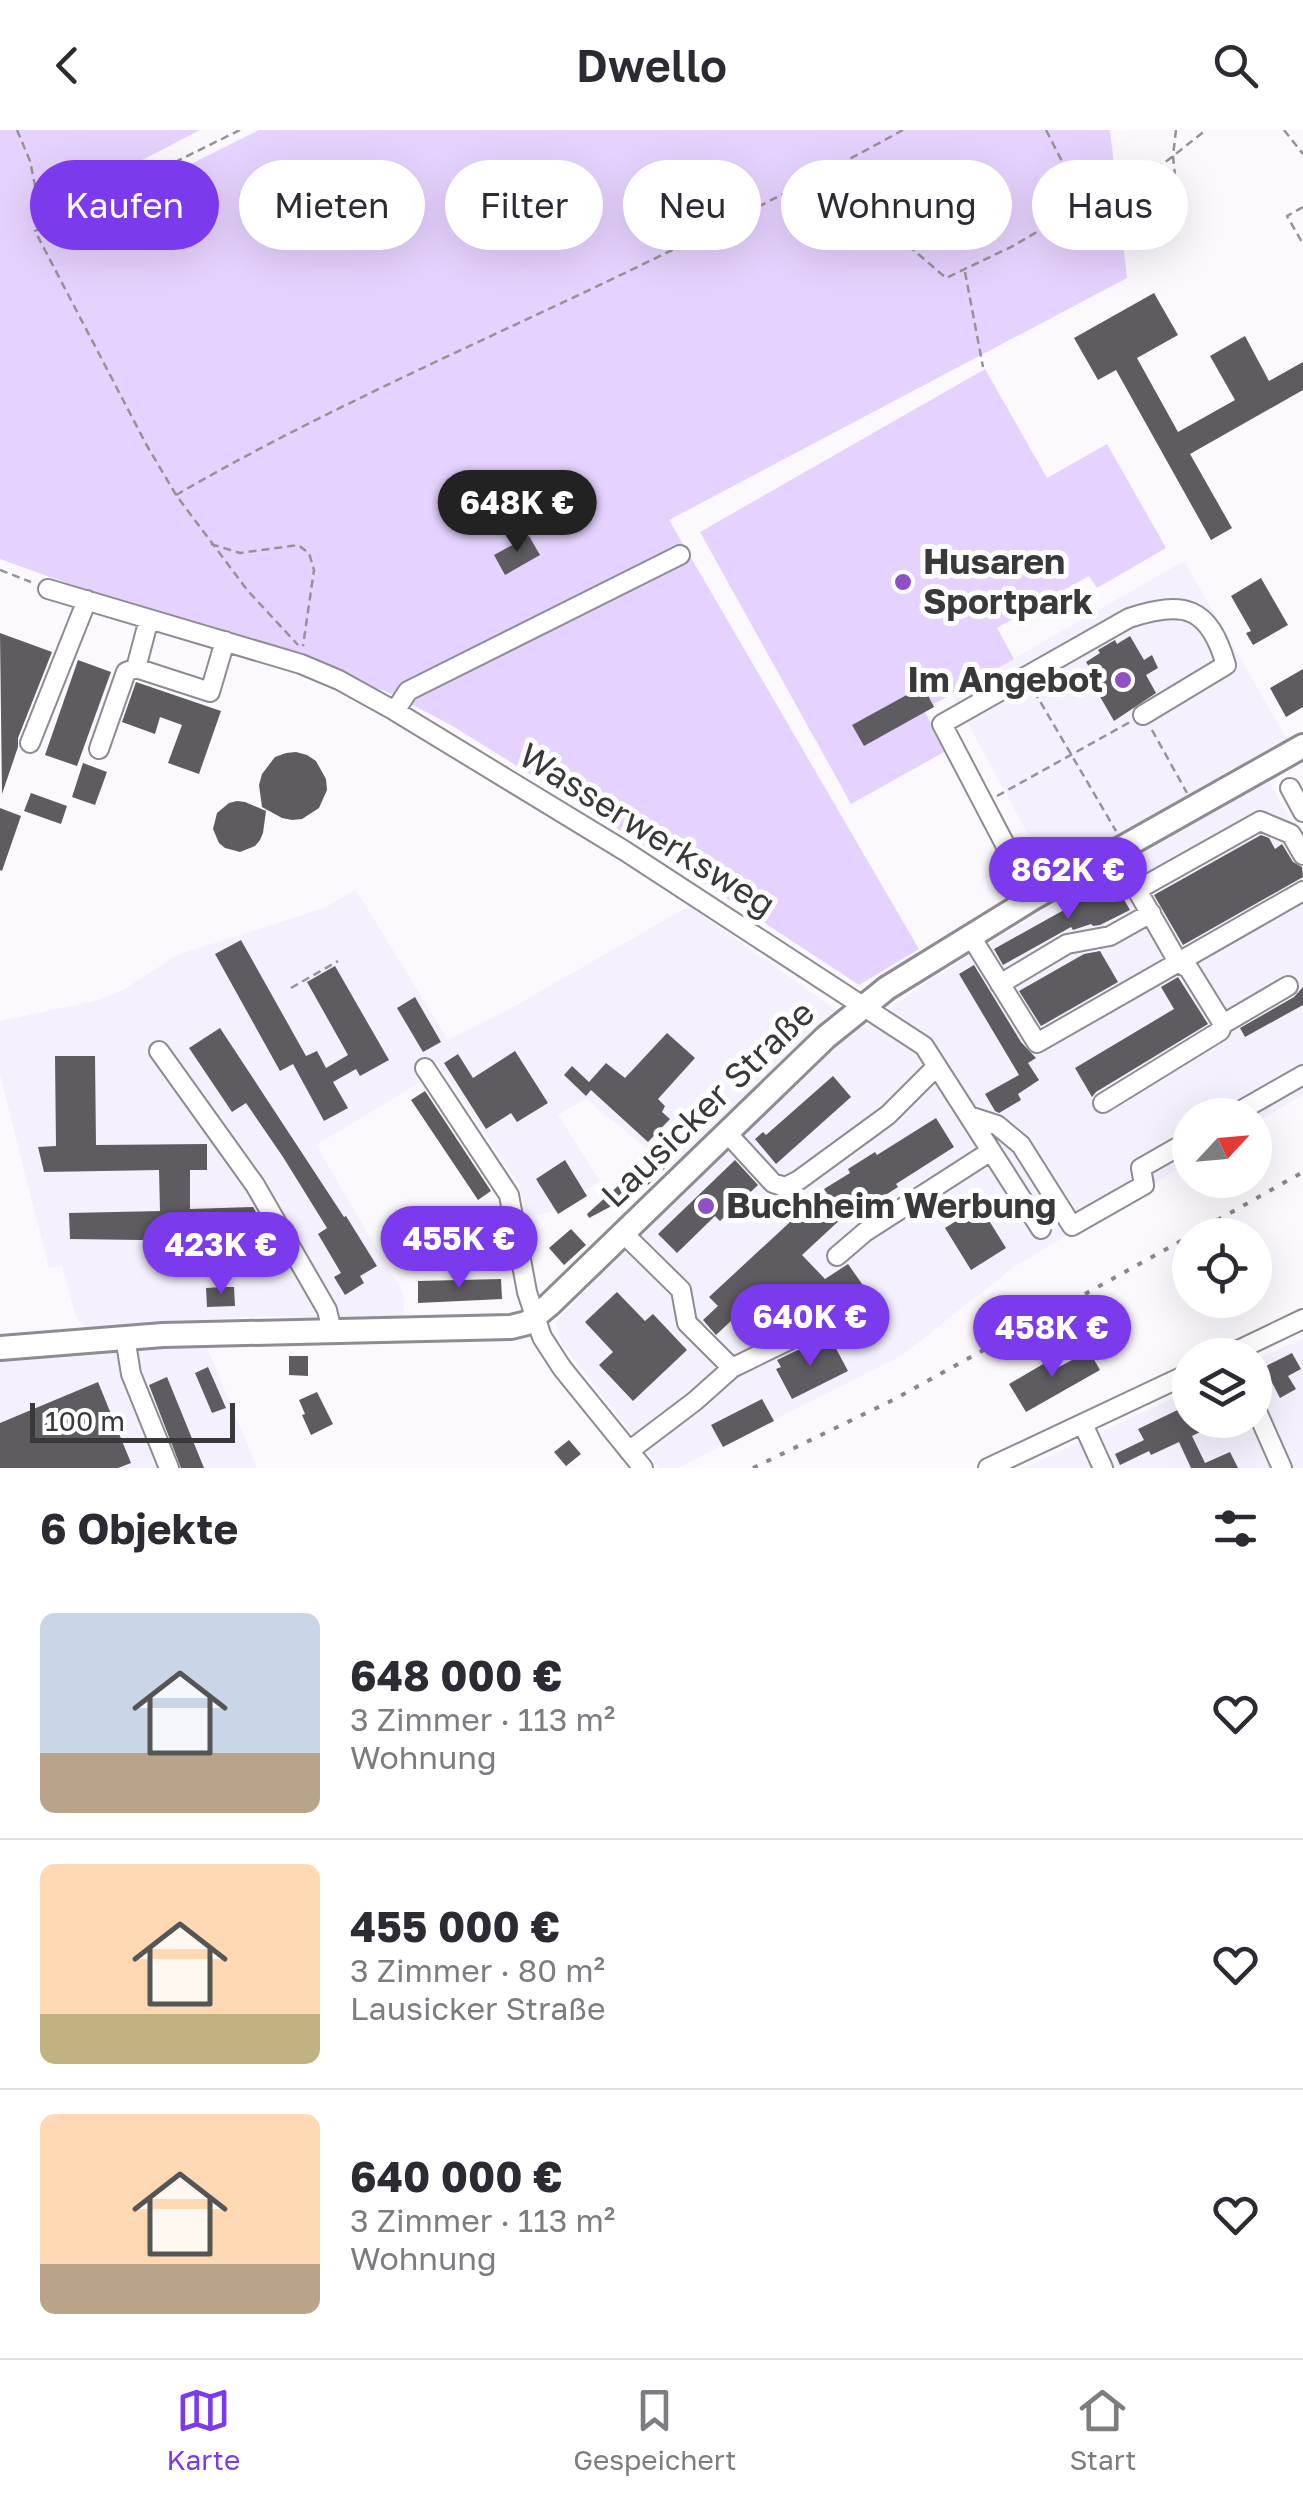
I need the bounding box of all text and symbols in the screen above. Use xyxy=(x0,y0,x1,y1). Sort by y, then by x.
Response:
icon: back xyxy=(40,38,95,93)
text: Dwello xyxy=(576,38,727,92)
icon: search xyxy=(1208,38,1263,93)
chip: Kaufen xyxy=(30,160,219,250)
chip: Mieten xyxy=(239,160,425,250)
chip: Filter xyxy=(445,160,603,250)
chip: Neu xyxy=(623,160,761,250)
chip: Wohnung xyxy=(781,160,1012,250)
chip: Haus xyxy=(1032,160,1188,250)
pin: 648K € xyxy=(436,470,598,555)
text: 648K € xyxy=(460,483,574,521)
place label: Husaren Sportpark xyxy=(923,540,1093,622)
marker: Husaren Sportpark xyxy=(892,571,914,593)
place label: Im Angebot xyxy=(907,658,1103,700)
marker: Im Angebot xyxy=(1112,669,1134,691)
street label: Wasserwerksweg xyxy=(512,733,783,925)
pin: 862K € xyxy=(987,837,1149,922)
text: 862K € xyxy=(1011,850,1125,888)
street label: Lausicker Straße xyxy=(592,991,822,1215)
north arrow xyxy=(1172,1098,1272,1198)
map controls xyxy=(1172,1098,1272,1438)
place label: Buchheim Werbung xyxy=(726,1184,1056,1226)
marker: Buchheim Werbung xyxy=(695,1195,717,1217)
pin: 455K € xyxy=(378,1206,540,1291)
pin: 423K € xyxy=(140,1212,302,1297)
button: locate xyxy=(1172,1218,1272,1318)
text: 455K € xyxy=(403,1219,515,1257)
text: 423K € xyxy=(165,1225,277,1263)
pin: 640K € xyxy=(729,1284,891,1369)
pin: 458K € xyxy=(971,1295,1133,1380)
text: 640K € xyxy=(753,1297,867,1335)
text: 458K € xyxy=(995,1308,1109,1346)
button: layers xyxy=(1172,1338,1272,1438)
scale bar xyxy=(30,1398,235,1442)
text: 100 m xyxy=(45,1404,125,1437)
icon: filters xyxy=(1208,1501,1263,1556)
text: 6 Objekte xyxy=(40,1503,238,1553)
text: 648 000 € xyxy=(350,1650,562,1700)
icon: home xyxy=(120,1653,240,1773)
icon: heart xyxy=(1208,1686,1263,1741)
text: 3 Zimmer · 113 m² xyxy=(350,1700,615,1738)
text: Wohnung xyxy=(350,1738,497,1776)
text: 455 000 € xyxy=(350,1901,560,1951)
icon: home xyxy=(120,1904,240,2024)
icon: heart xyxy=(1208,1937,1263,1992)
text: 3 Zimmer · 80 m² xyxy=(350,1951,605,1989)
text: Lausicker Straße xyxy=(350,1989,605,2027)
text: 640 000 € xyxy=(350,2151,563,2201)
icon: home xyxy=(120,2154,240,2274)
icon: heart xyxy=(1208,2187,1263,2242)
text: 3 Zimmer · 113 m² xyxy=(350,2201,615,2239)
text: Wohnung xyxy=(350,2239,497,2277)
tab: Karte xyxy=(166,2383,240,2476)
tab: Gespeichert xyxy=(573,2383,736,2476)
tab: Start xyxy=(1069,2383,1136,2476)

